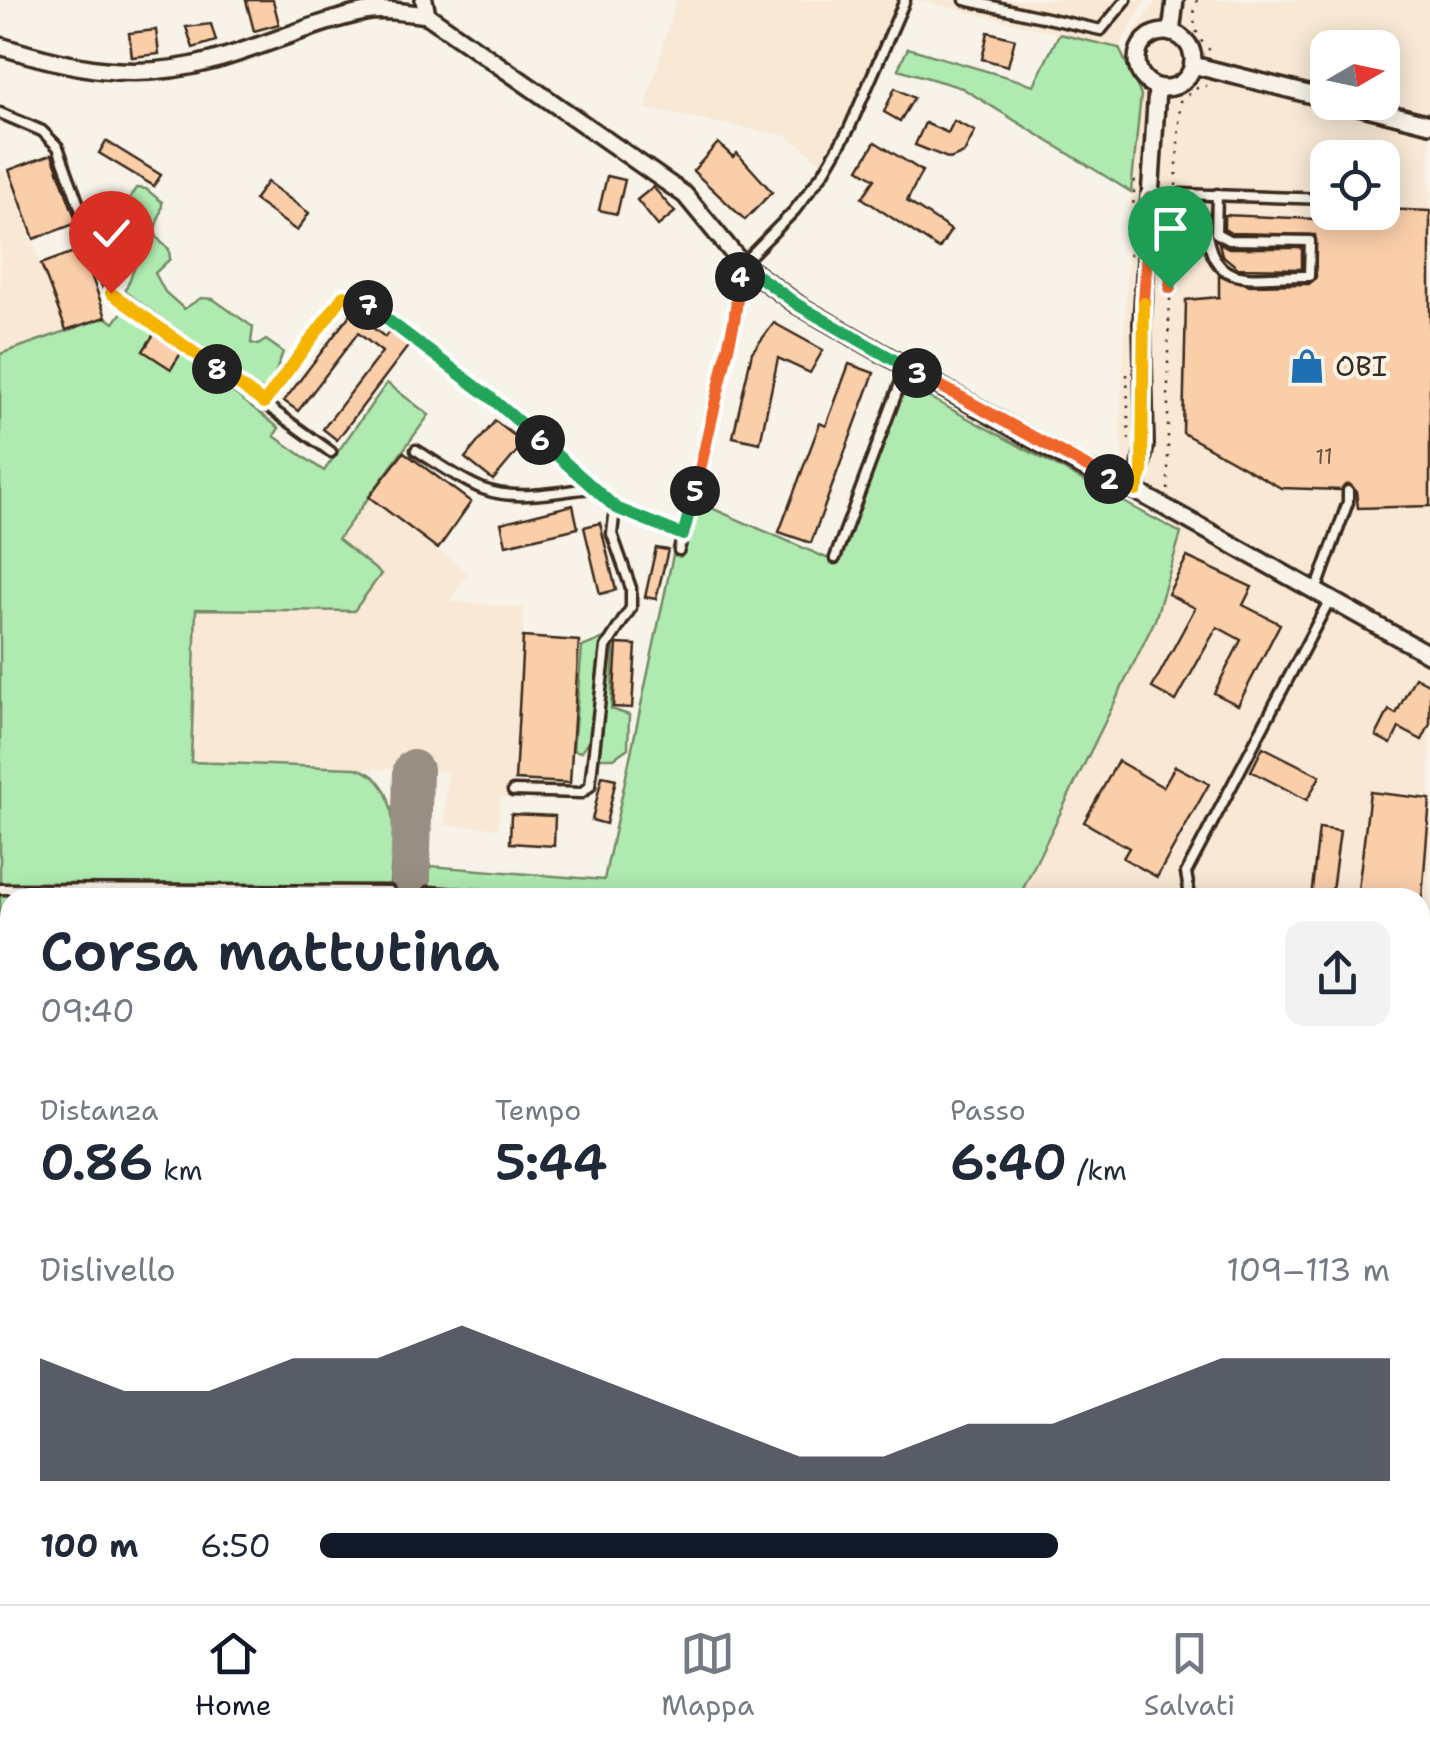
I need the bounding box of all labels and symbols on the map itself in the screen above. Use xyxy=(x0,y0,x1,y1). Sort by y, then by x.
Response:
north arrow xyxy=(1310,30,1400,120)
pin xyxy=(1128,186,1213,289)
pin xyxy=(69,191,154,294)
pin: 4 xyxy=(715,252,765,302)
pin: 7 xyxy=(343,280,393,330)
pin: 8 xyxy=(192,344,242,394)
shop icon: OBI xyxy=(1288,347,1326,385)
place label: OBI xyxy=(1335,347,1387,385)
pin: 3 xyxy=(892,348,942,398)
pin: 6 xyxy=(515,415,565,465)
house number: 11 xyxy=(1315,442,1333,471)
pin: 2 xyxy=(1084,454,1134,504)
pin: 5 xyxy=(670,466,720,516)

